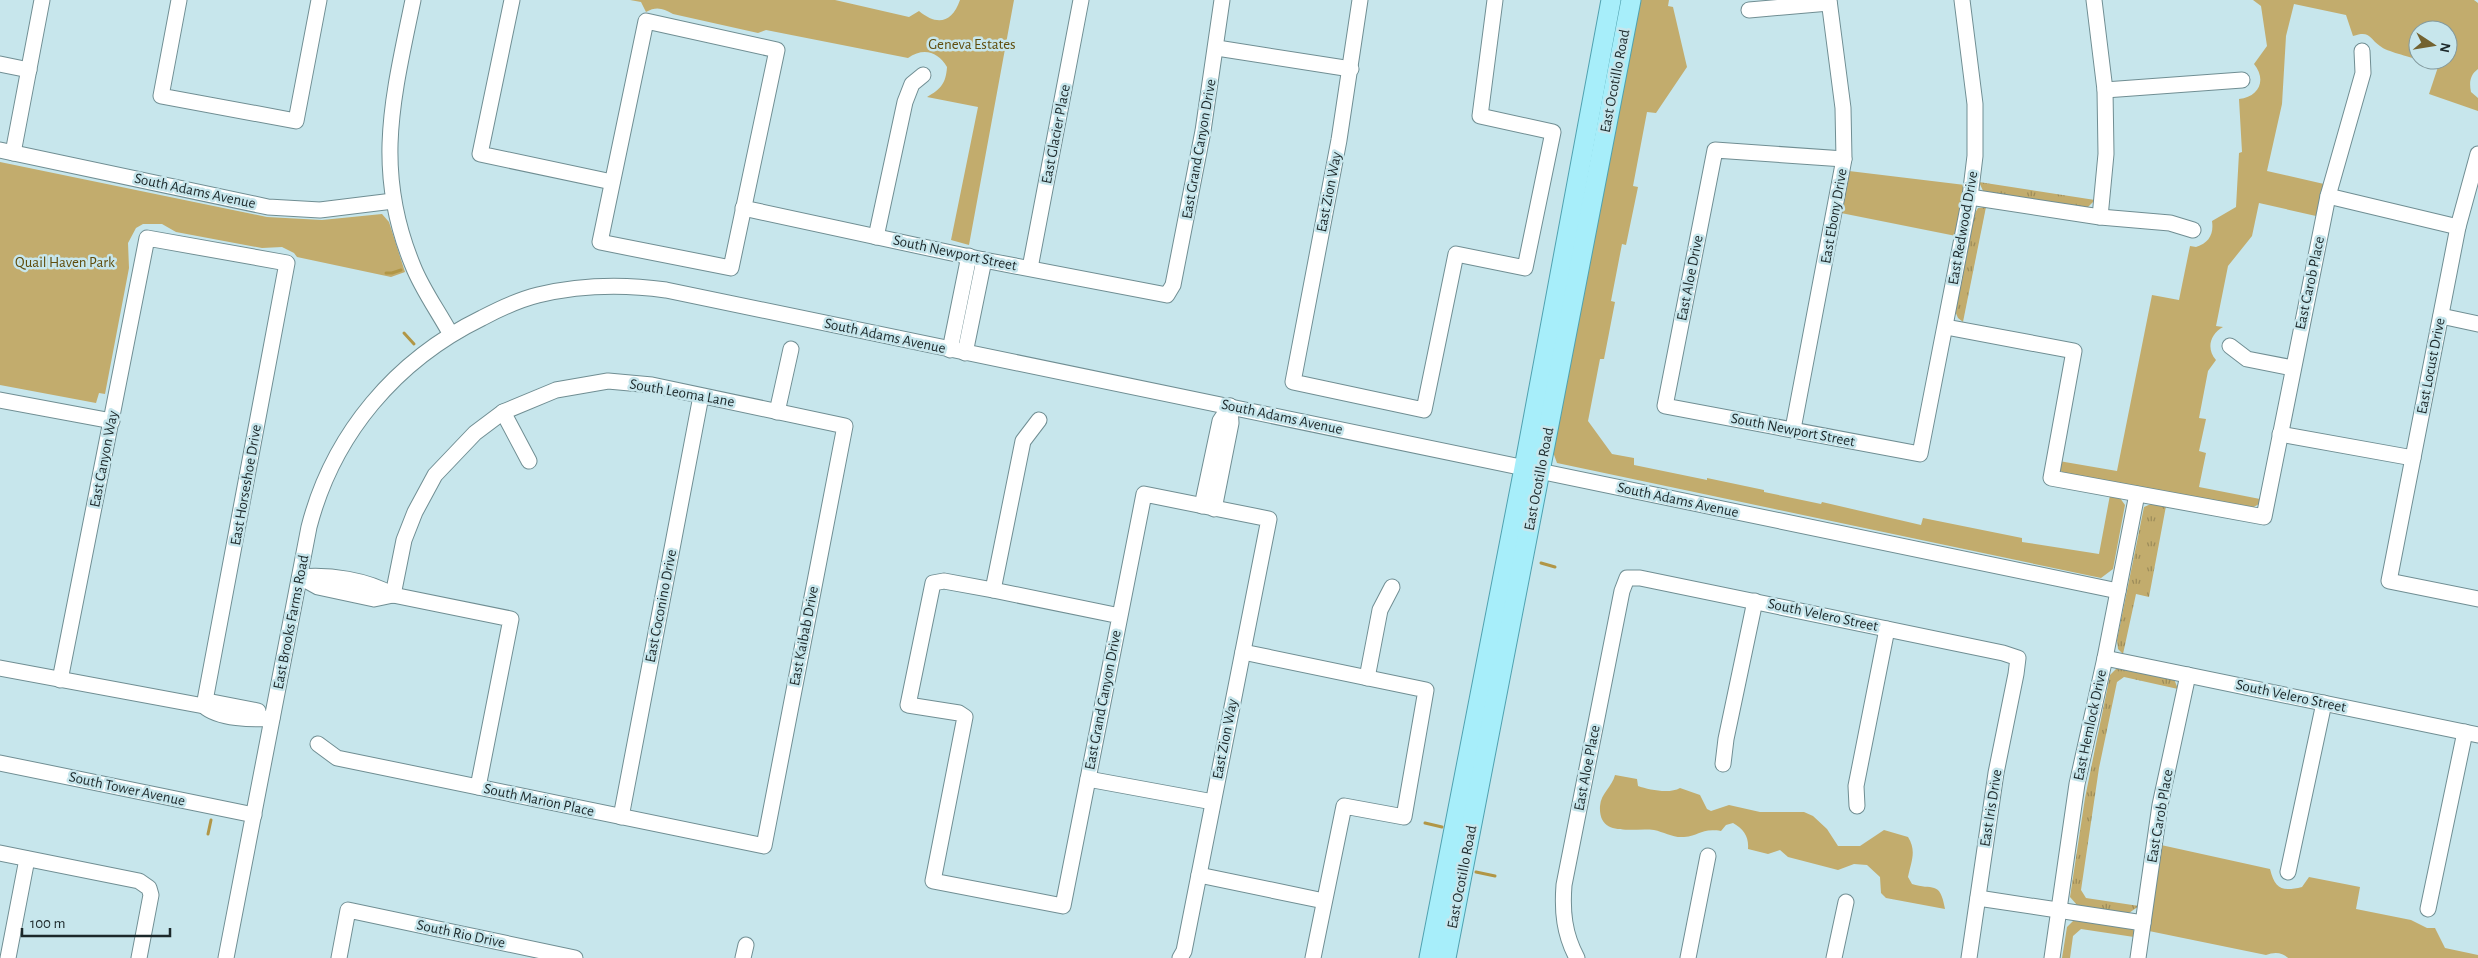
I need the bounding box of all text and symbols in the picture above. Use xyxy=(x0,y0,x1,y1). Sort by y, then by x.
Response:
north arrow xyxy=(2408,20,2458,70)
street label: East Ocotillo Road xyxy=(1598,28,1632,134)
park label: Geneva Estates xyxy=(928,37,1016,52)
text: N xyxy=(2437,41,2453,54)
street label: East Grand Canyon Drive xyxy=(1179,78,1219,220)
street label: East Glacier Place xyxy=(1039,83,1073,185)
street label: East Zion Way xyxy=(1314,150,1344,233)
street label: East Ebony Drive xyxy=(1818,167,1850,265)
street label: East Redwood Drive xyxy=(1946,170,1980,286)
street label: South Adams Avenue xyxy=(133,171,257,211)
street label: South Newport Street xyxy=(892,233,1018,273)
street label: East Aloe Drive xyxy=(1674,234,1706,322)
street label: East Carob Place xyxy=(2293,235,2327,331)
park label: Quail Haven Park xyxy=(15,255,115,270)
street label: South Adams Avenue xyxy=(823,316,947,356)
street label: East Locust Drive xyxy=(2414,317,2448,415)
street label: South Leoma Lane xyxy=(628,376,736,410)
street label: South Adams Avenue xyxy=(1220,397,1344,437)
street label: East Canyon Way xyxy=(87,409,121,509)
street label: South Newport Street xyxy=(1730,411,1857,449)
street label: East Horseshoe Drive xyxy=(228,423,264,547)
street label: East Ocotillo Road xyxy=(1522,426,1556,532)
street label: South Adams Avenue xyxy=(1616,480,1740,520)
street label: East Coconino Drive xyxy=(643,548,679,664)
street label: East Brooks Farms Road xyxy=(271,553,311,690)
street label: East Kaibab Drive xyxy=(787,585,821,687)
street label: South Velero Street xyxy=(1767,596,1880,634)
street label: East Grand Canyon Drive xyxy=(1082,629,1124,771)
street label: East Hemlock Drive xyxy=(2071,668,2109,782)
street label: South Velero Street xyxy=(2235,677,2348,715)
street label: East Zion Way xyxy=(1210,697,1240,780)
street label: East Aloe Place xyxy=(1571,724,1603,812)
street label: East Iris Drive xyxy=(1977,768,2005,848)
street label: East Carob Place xyxy=(2144,768,2176,864)
street label: South Tower Avenue xyxy=(68,769,186,809)
street label: South Marion Place xyxy=(482,781,596,819)
street label: East Ocotillo Road xyxy=(1445,824,1479,930)
scale bar xyxy=(22,906,170,938)
text: 100 m xyxy=(30,916,65,931)
street label: South Rio Drive xyxy=(415,917,507,951)

